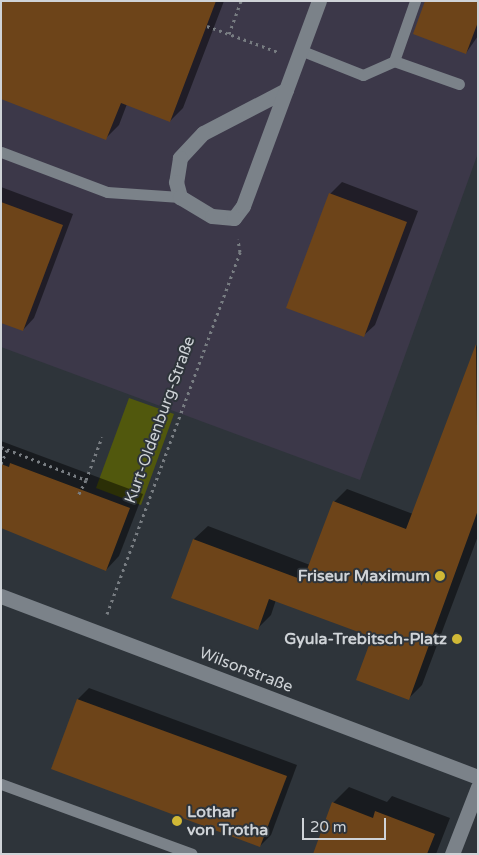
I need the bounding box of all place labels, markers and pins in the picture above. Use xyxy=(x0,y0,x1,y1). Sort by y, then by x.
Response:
place label: Friseur Maximum xyxy=(298,566,430,586)
marker: Friseur Maximum xyxy=(434,570,446,582)
place label: Gyula-Trebitsch-Platz xyxy=(284,629,447,649)
marker: Gyula-Trebitsch-Platz xyxy=(451,633,463,645)
place label: Lothar von Trotha xyxy=(187,802,268,840)
marker: Lothar von Trotha xyxy=(171,815,183,827)

